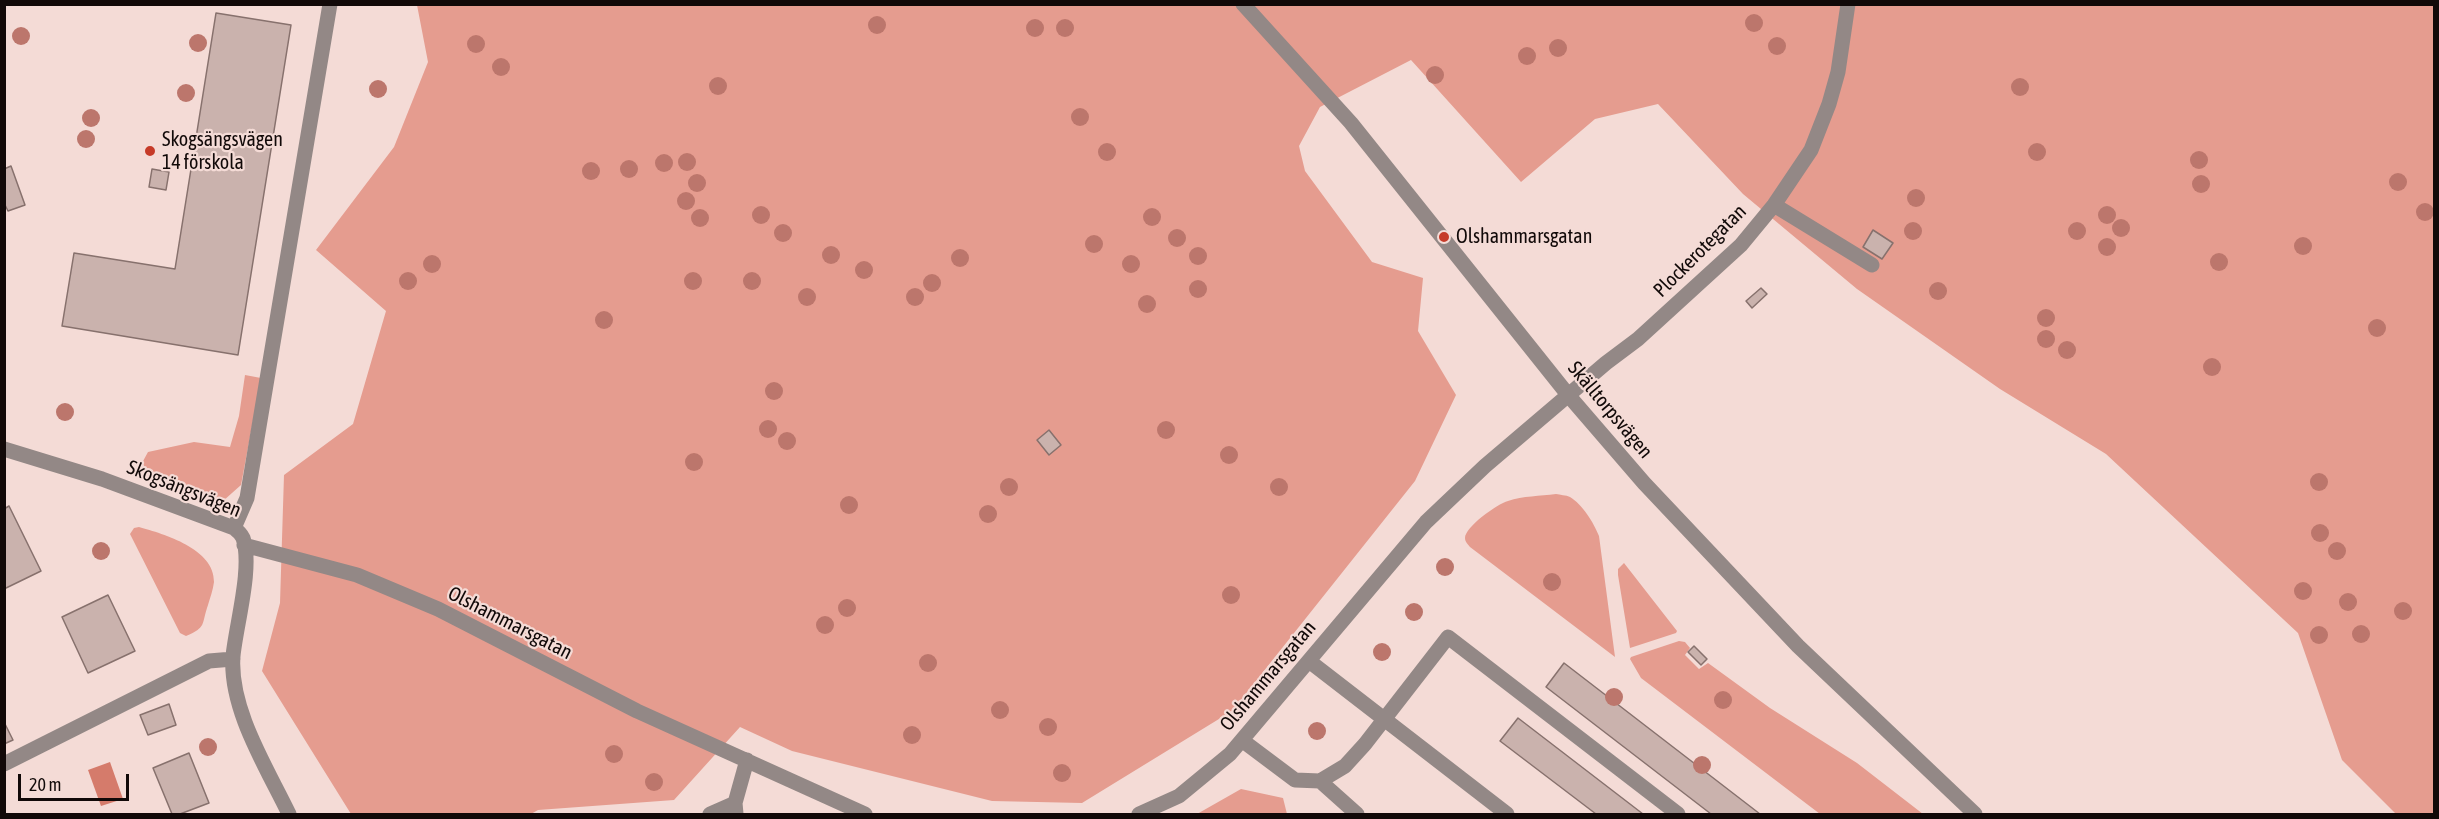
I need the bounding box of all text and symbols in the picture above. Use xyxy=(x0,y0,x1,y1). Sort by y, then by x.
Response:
place label: Skogsängsvägen 14 förskola xyxy=(162,128,283,175)
marker: Skogsängsvägen 14 förskola xyxy=(143,144,157,158)
street label: Plockerotegatan xyxy=(1649,200,1751,302)
place label: Olshammarsgatan xyxy=(1456,225,1592,249)
marker: Olshammarsgatan xyxy=(1437,230,1451,244)
street label: Skälltorpsvägen xyxy=(1563,357,1657,463)
street label: Skogsängsvägen xyxy=(123,455,245,523)
street label: Olshammarsgatan xyxy=(444,581,576,665)
street label: Olshammarsgatan xyxy=(1215,616,1321,736)
scale bar xyxy=(21,762,132,800)
text: 20 m xyxy=(29,774,61,795)

